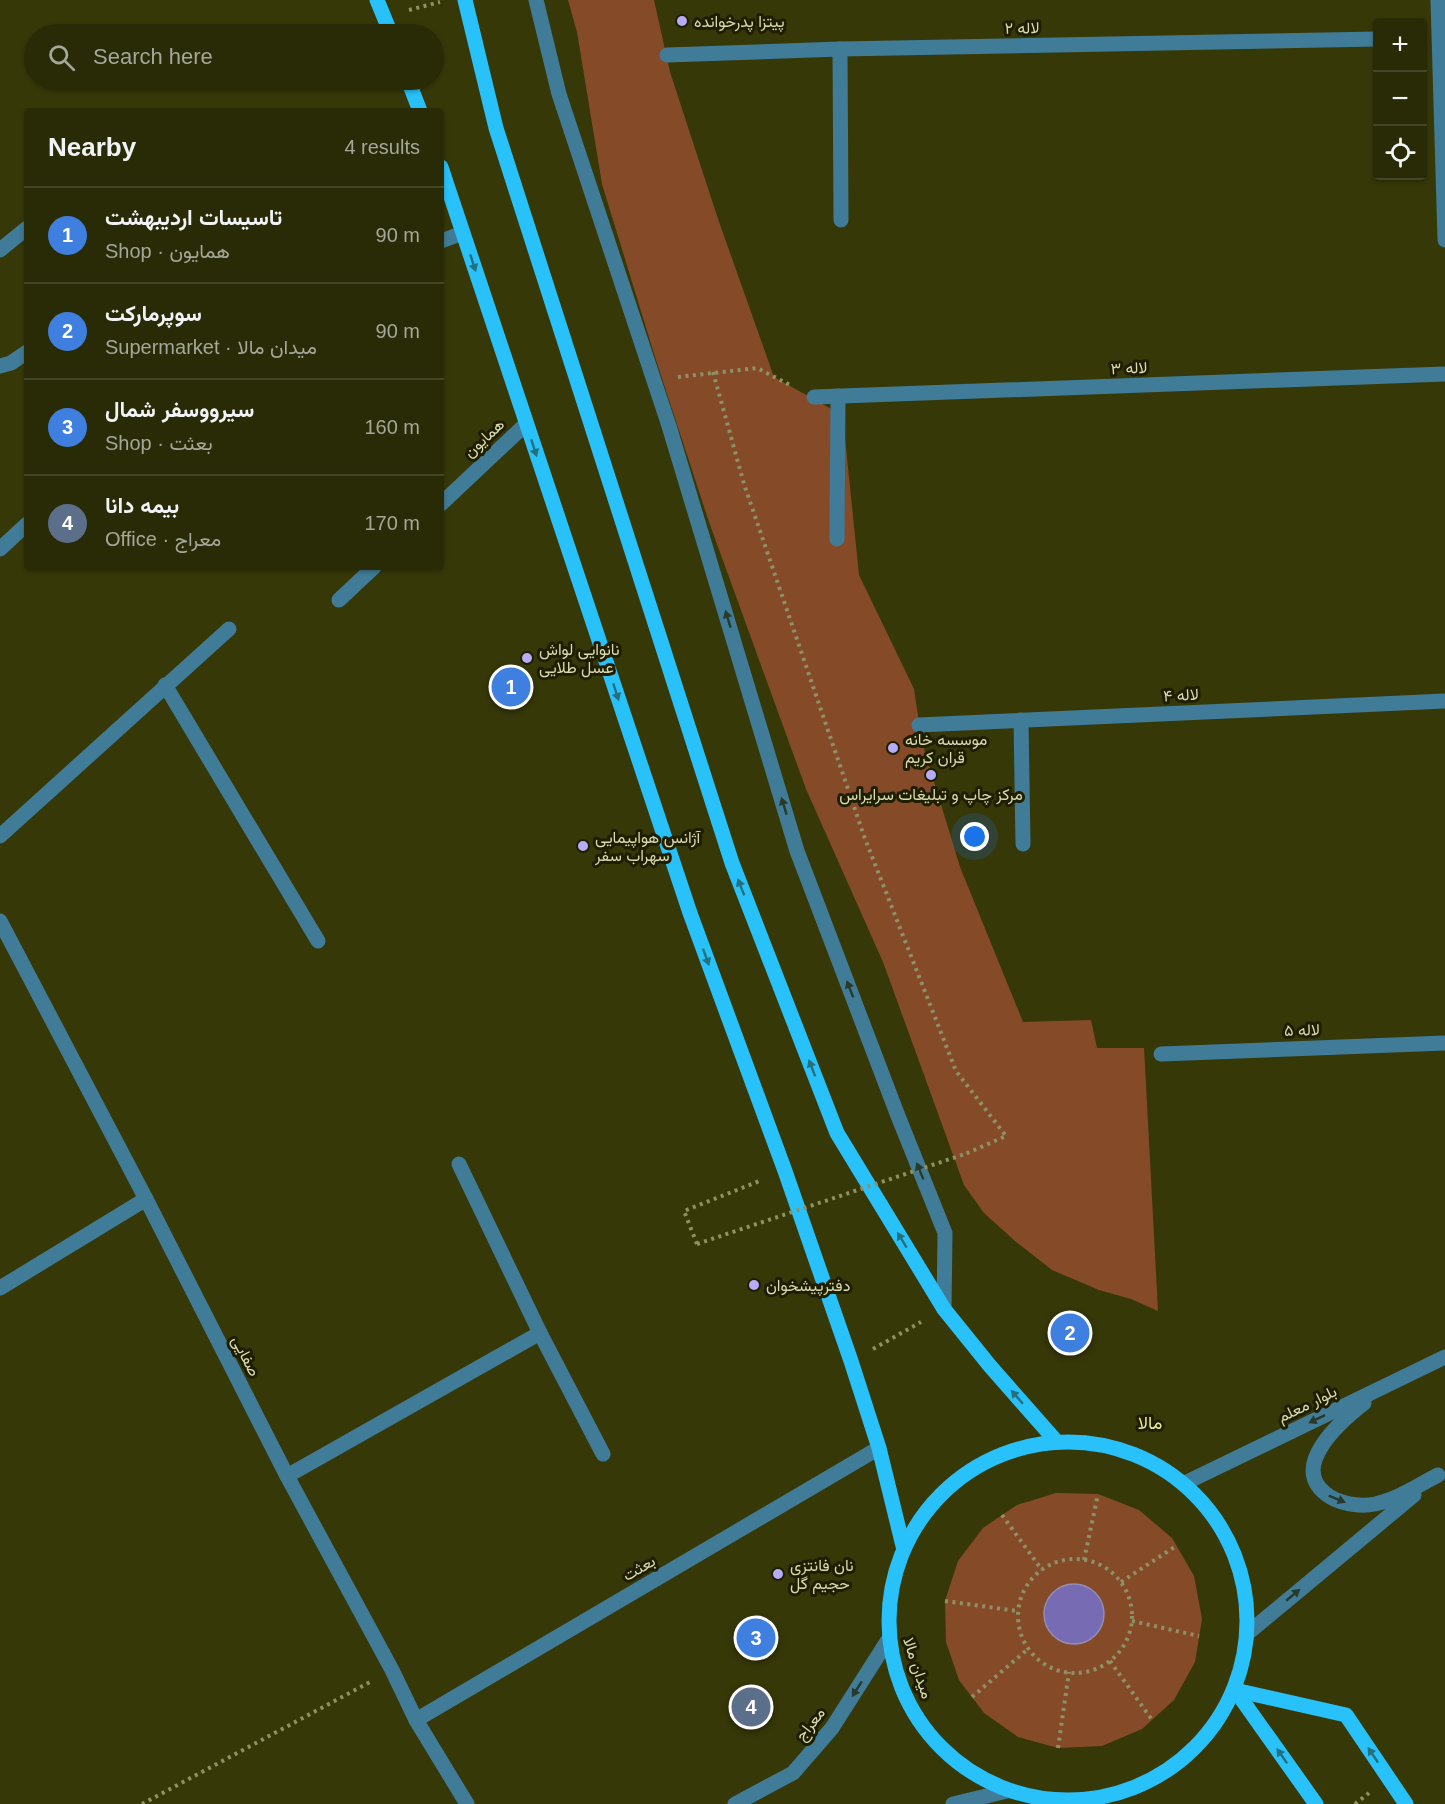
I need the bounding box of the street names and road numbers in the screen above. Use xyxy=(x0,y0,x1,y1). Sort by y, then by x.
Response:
street label: لاله ۲ xyxy=(1004,19,1040,37)
street label: لاله ۳ xyxy=(1110,359,1148,377)
street label: همایون xyxy=(461,415,509,462)
street label: لاله ۴ xyxy=(1163,686,1199,704)
street label: لاله ۵ xyxy=(1284,1021,1320,1039)
street label: صفایی xyxy=(227,1333,263,1380)
street label: بلوار معلم xyxy=(1275,1382,1340,1427)
street label: بعثت xyxy=(620,1552,659,1585)
street label: میدان مالا xyxy=(899,1635,936,1701)
street label: معراج xyxy=(792,1704,831,1746)

